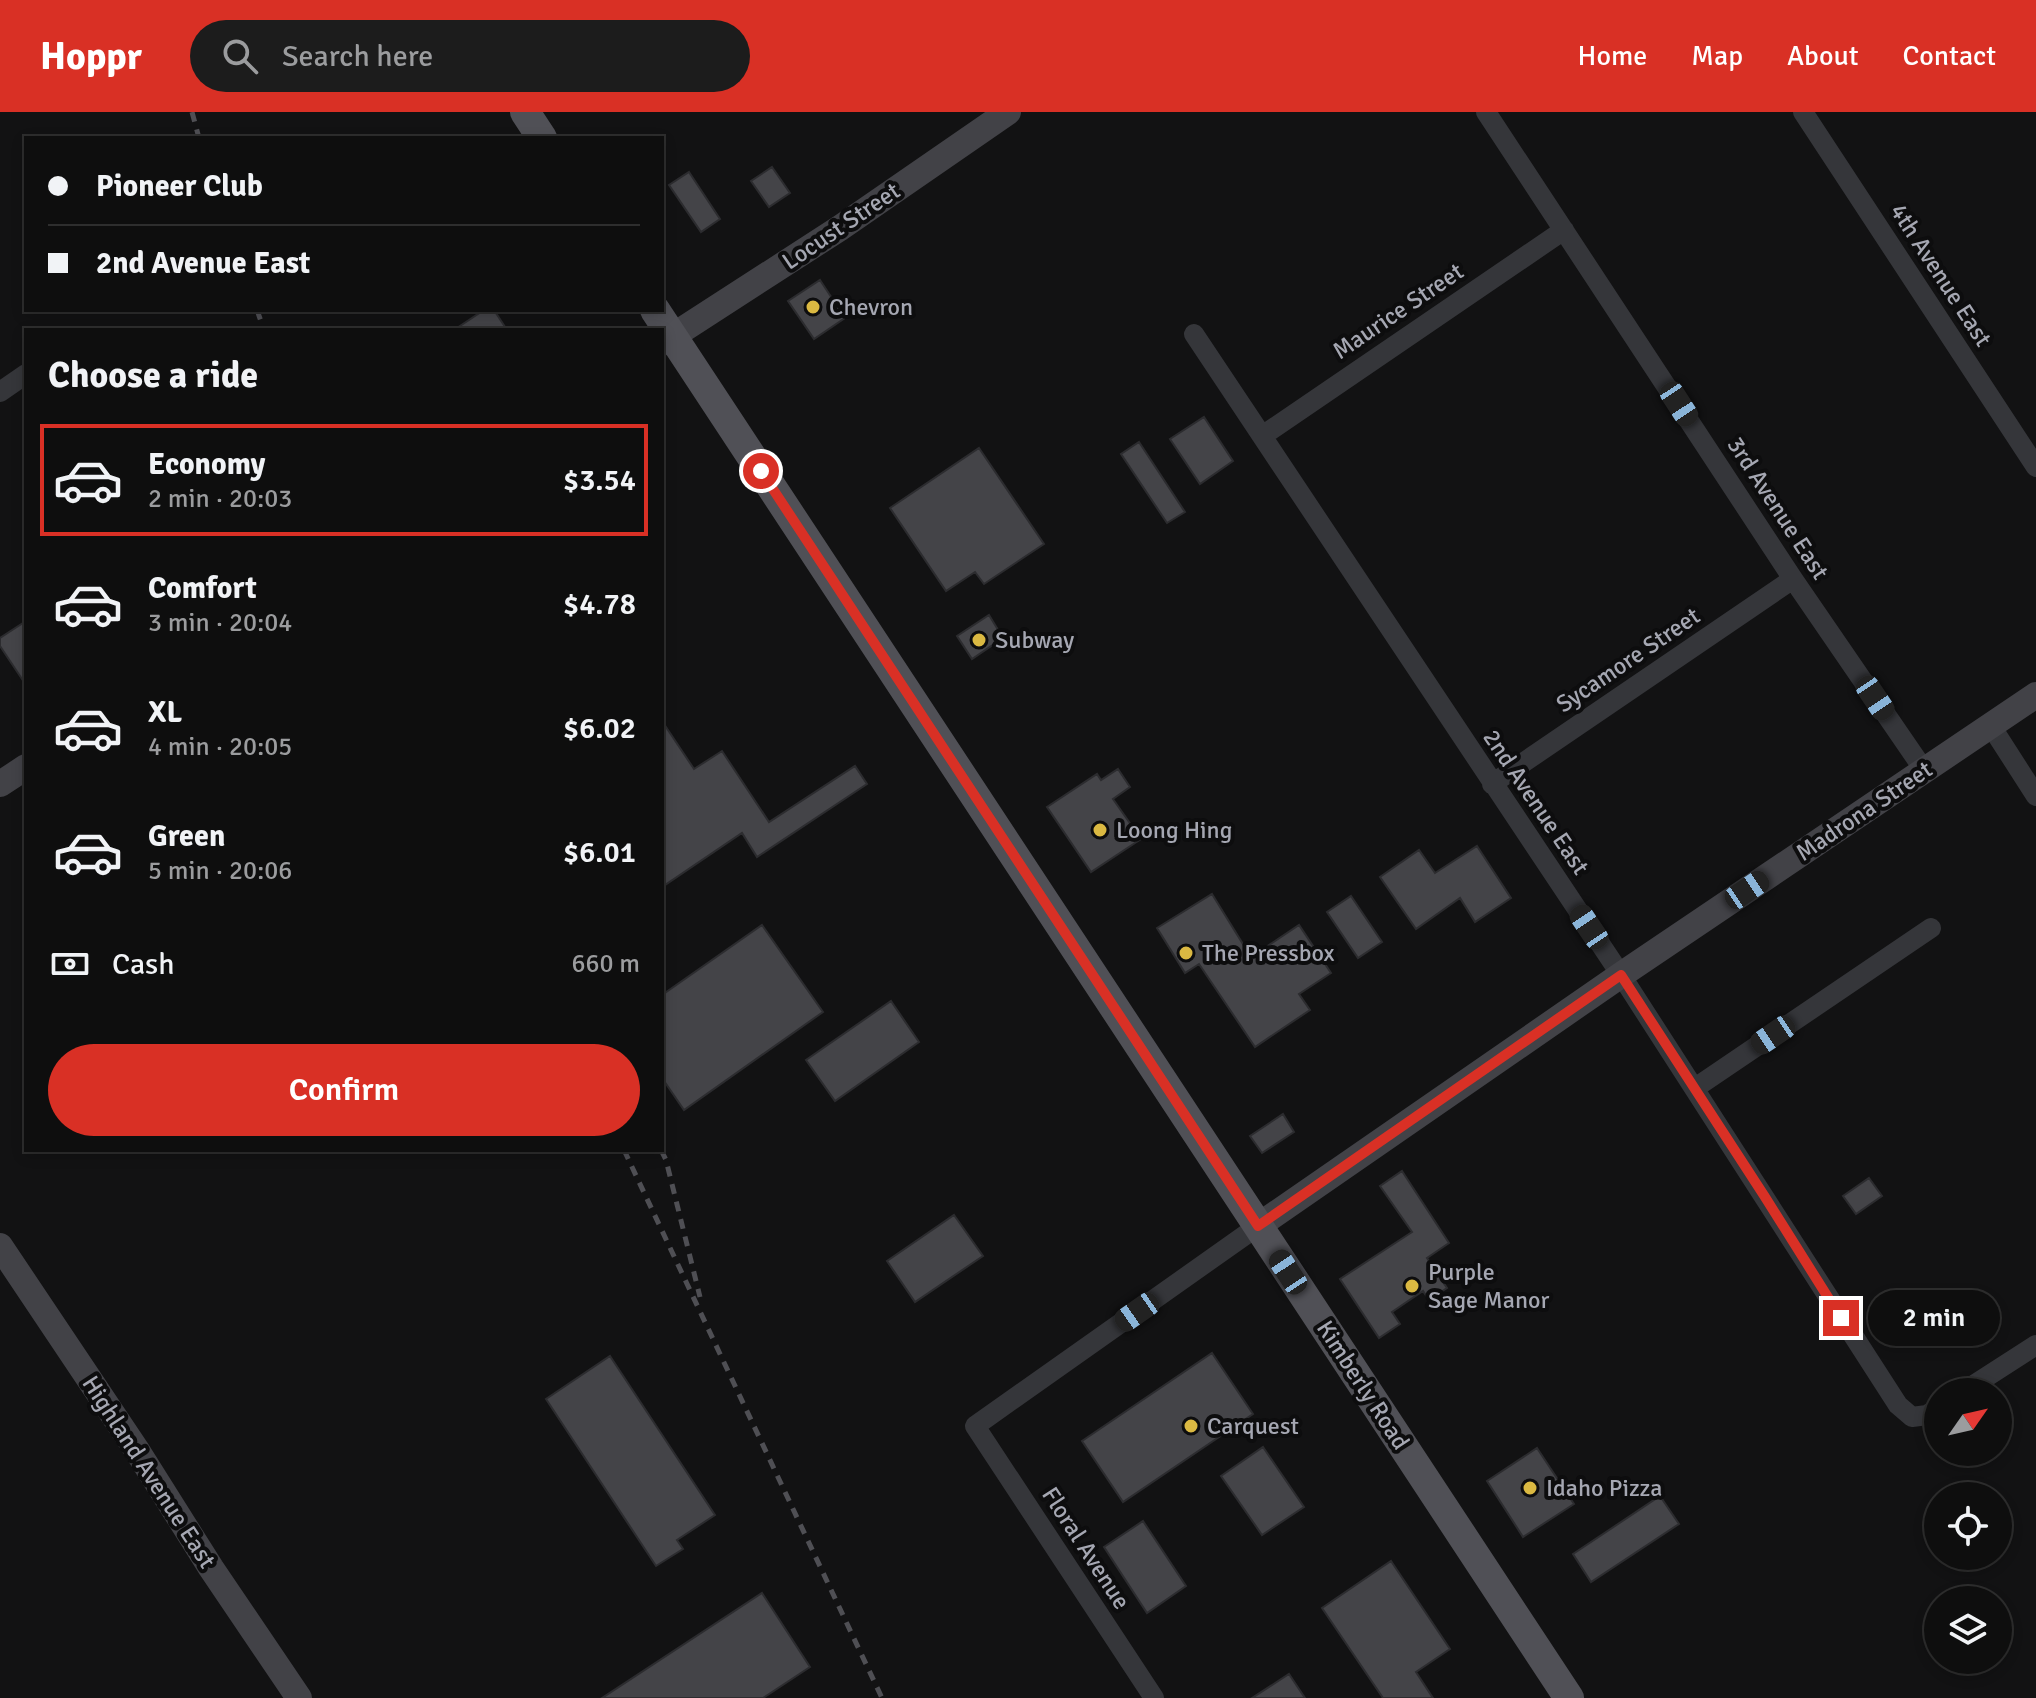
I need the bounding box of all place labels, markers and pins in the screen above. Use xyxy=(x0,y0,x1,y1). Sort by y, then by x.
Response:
place label: Chevron xyxy=(829,292,913,322)
marker: Chevron xyxy=(804,298,822,316)
place label: Subway xyxy=(995,625,1074,655)
marker: Subway xyxy=(970,631,988,649)
place label: Loong Hing xyxy=(1116,815,1232,845)
marker: Loong Hing xyxy=(1091,821,1109,839)
place label: The Pressbox xyxy=(1202,938,1335,968)
marker: The Pressbox xyxy=(1177,944,1195,962)
place label: Purple Sage Manor xyxy=(1428,1257,1549,1315)
marker: Purple Sage Manor xyxy=(1403,1277,1421,1295)
place label: Carquest xyxy=(1207,1411,1299,1441)
marker: Carquest xyxy=(1182,1417,1200,1435)
place label: Idaho Pizza xyxy=(1546,1473,1663,1503)
marker: Idaho Pizza xyxy=(1521,1479,1539,1497)

